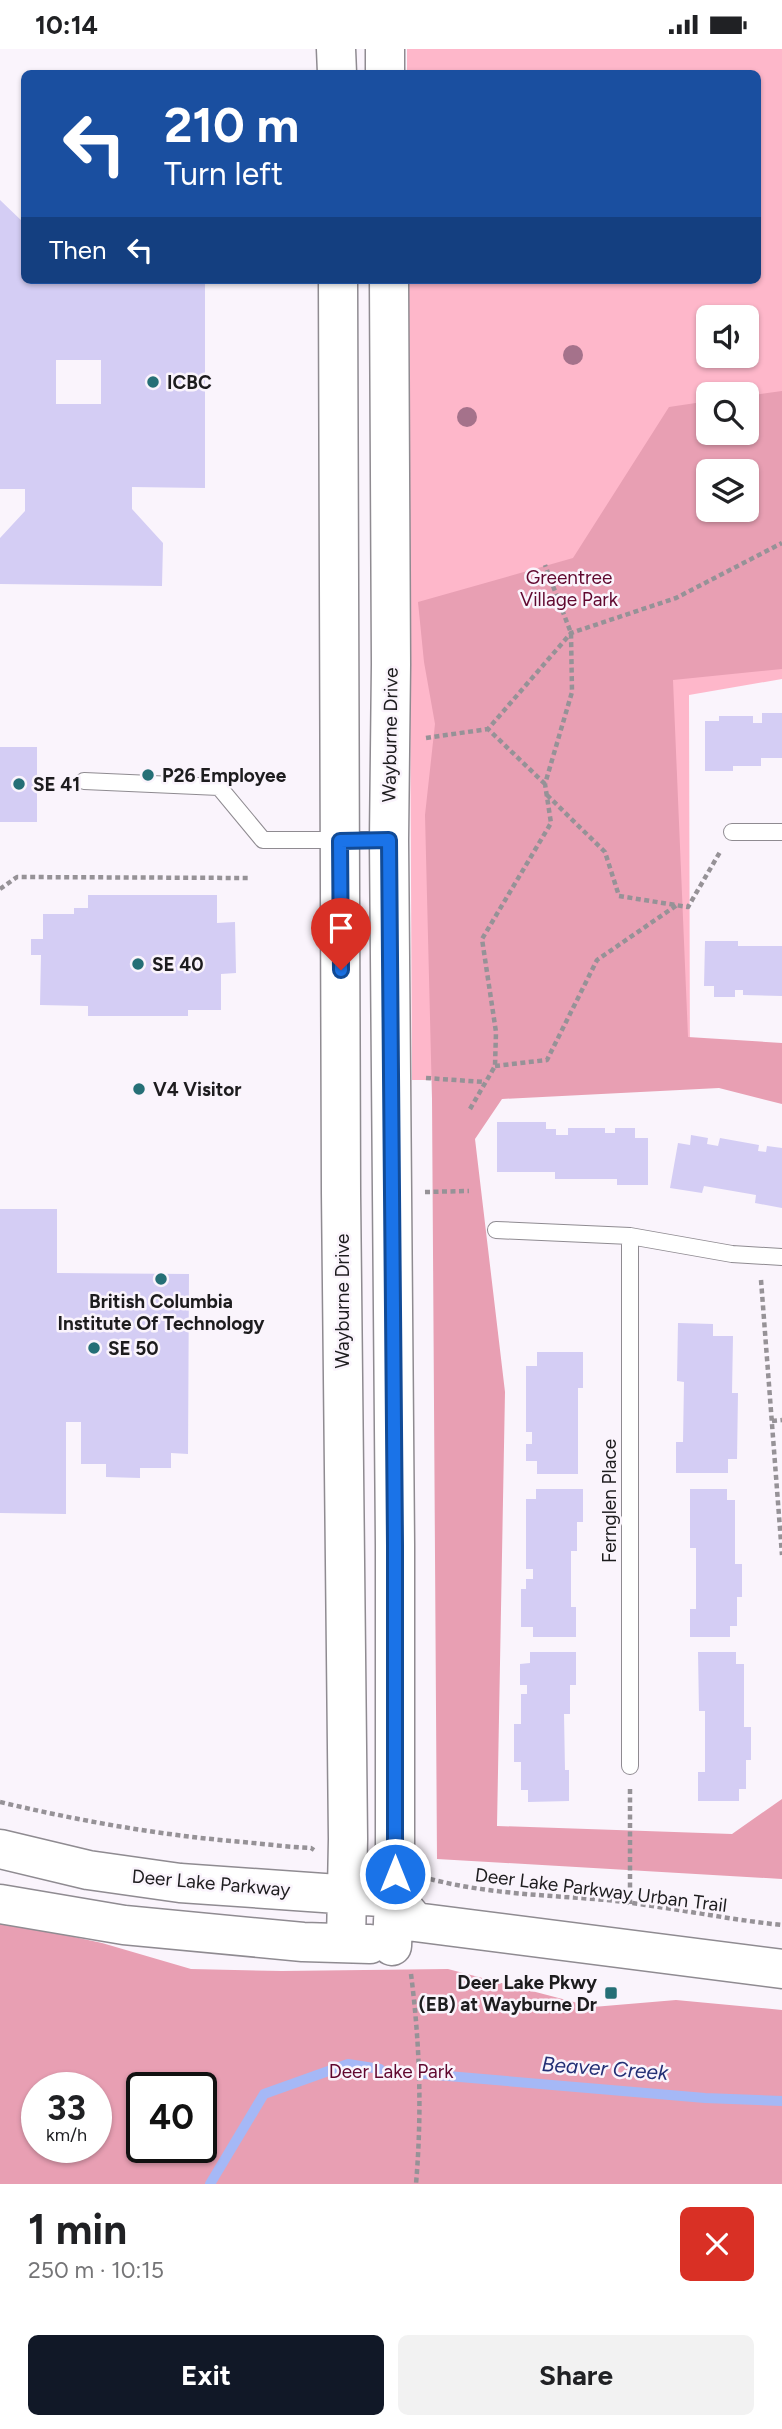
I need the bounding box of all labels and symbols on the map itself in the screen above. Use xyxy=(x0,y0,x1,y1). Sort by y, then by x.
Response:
place label: ICBC xyxy=(167,371,212,394)
marker: ICBC xyxy=(145,374,161,390)
park label: Greentree Village Park xyxy=(520,566,619,611)
street label: Wayburne Drive xyxy=(377,667,403,803)
place label: P26 Employee xyxy=(162,764,287,787)
marker: P26 Employee xyxy=(140,767,156,783)
place label: SE 41 xyxy=(33,773,80,796)
marker: SE 41 xyxy=(11,776,27,792)
pin xyxy=(311,898,371,970)
place label: SE 40 xyxy=(152,953,204,976)
marker: SE 40 xyxy=(130,956,146,972)
place label: V4 Visitor xyxy=(153,1078,242,1101)
marker: V4 Visitor xyxy=(131,1081,147,1097)
street label: Wayburne Drive xyxy=(331,1234,354,1368)
marker: British Columbia Institute Of Technology xyxy=(153,1271,169,1287)
place label: British Columbia Institute Of Technology xyxy=(57,1290,265,1335)
place label: SE 50 xyxy=(108,1337,159,1360)
marker: SE 50 xyxy=(86,1340,102,1356)
street label: Fernglen Place xyxy=(598,1439,621,1563)
position arrow xyxy=(358,1837,432,1911)
street label: Deer Lake Parkway Urban Trail xyxy=(474,1863,728,1917)
street label: Deer Lake Parkway xyxy=(131,1865,291,1901)
place label: Deer Lake Pkwy (EB) at Wayburne Dr xyxy=(418,1971,597,2016)
marker: Deer Lake Pkwy (EB) at Wayburne Dr xyxy=(603,1985,619,2001)
water label: Beaver Creek xyxy=(541,2051,670,2085)
park label: Deer Lake Park xyxy=(329,2060,454,2083)
speed limit sign: 40 xyxy=(126,2072,217,2163)

